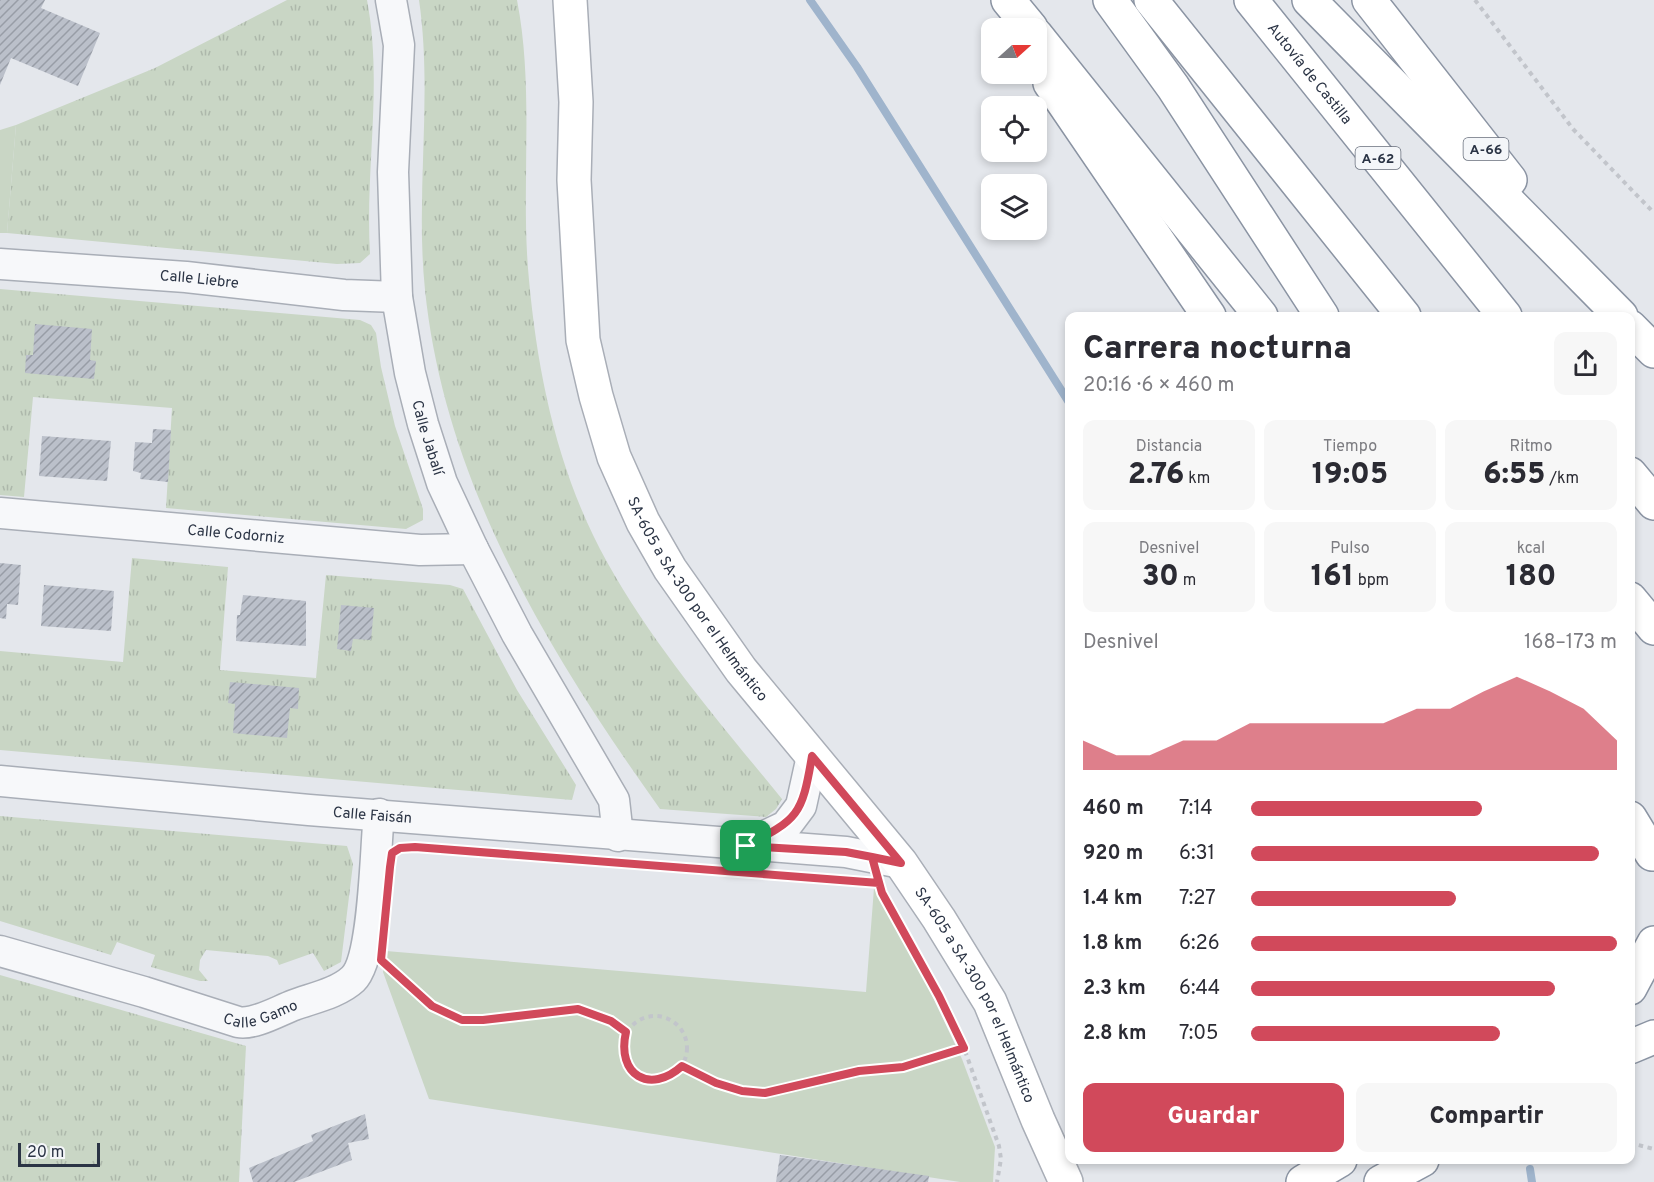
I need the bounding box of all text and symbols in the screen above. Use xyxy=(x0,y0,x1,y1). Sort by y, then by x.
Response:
north arrow xyxy=(981,18,1047,84)
map controls xyxy=(981,18,1047,240)
street label: Autovía de Castilla xyxy=(1262,20,1355,129)
button: locate xyxy=(981,96,1047,162)
road number: A-66 xyxy=(1464,138,1508,160)
road number: A-62 xyxy=(1356,147,1400,169)
button: layers xyxy=(981,174,1047,240)
street label: Calle Liebre xyxy=(159,267,240,294)
text: Carrera nocturna xyxy=(1083,329,1352,371)
button: share xyxy=(1554,332,1617,395)
text: 20:16 · 6 × 460 m xyxy=(1083,373,1234,399)
street label: Calle Jabalí xyxy=(406,398,447,479)
text: Distancia xyxy=(1136,437,1202,457)
text: Tiempo xyxy=(1323,437,1377,457)
text: Ritmo xyxy=(1510,437,1552,457)
text: 2.76 xyxy=(1128,457,1184,494)
text: 19:05 xyxy=(1312,457,1388,494)
text: 6:55 xyxy=(1483,457,1545,494)
text: km xyxy=(1184,469,1210,489)
text: /km xyxy=(1545,469,1579,489)
street label: SA-605 a SA-300 por el Helmántico xyxy=(622,494,771,706)
street label: Calle Codorniz xyxy=(186,522,286,549)
text: Desnivel xyxy=(1139,539,1199,559)
text: Pulso xyxy=(1330,539,1370,559)
text: kcal xyxy=(1517,539,1545,559)
text: 30 xyxy=(1142,559,1179,596)
text: 161 xyxy=(1311,559,1354,596)
text: 180 xyxy=(1506,559,1556,596)
text: m xyxy=(1179,571,1196,591)
text: bpm xyxy=(1354,571,1389,591)
text: Desnivel xyxy=(1083,630,1159,656)
text: 168–173 m xyxy=(1524,630,1617,656)
text: 460 m xyxy=(1083,796,1144,822)
text: 7:14 xyxy=(1179,796,1213,822)
street label: Calle Faisán xyxy=(332,804,413,829)
pin xyxy=(720,820,771,871)
icon: arrive xyxy=(729,829,762,862)
text: 920 m xyxy=(1083,841,1143,867)
text: 6:31 xyxy=(1179,841,1215,867)
street label: SA-605 a SA-300 por el Helmántico xyxy=(909,884,1038,1106)
text: 1.4 km xyxy=(1083,886,1143,912)
text: 7:27 xyxy=(1179,886,1216,912)
text: 1.8 km xyxy=(1083,931,1142,957)
text: 6:26 xyxy=(1179,931,1220,957)
text: 2.3 km xyxy=(1083,976,1146,1002)
text: 6:44 xyxy=(1179,976,1220,1002)
street label: Calle Gamo xyxy=(221,996,301,1033)
text: 2.8 km xyxy=(1083,1021,1146,1047)
text: 7:05 xyxy=(1179,1021,1218,1047)
button: Guardar xyxy=(1083,1083,1344,1152)
button: Compartir xyxy=(1356,1083,1617,1152)
scale bar xyxy=(18,1140,100,1168)
text: 20 m xyxy=(27,1143,64,1163)

